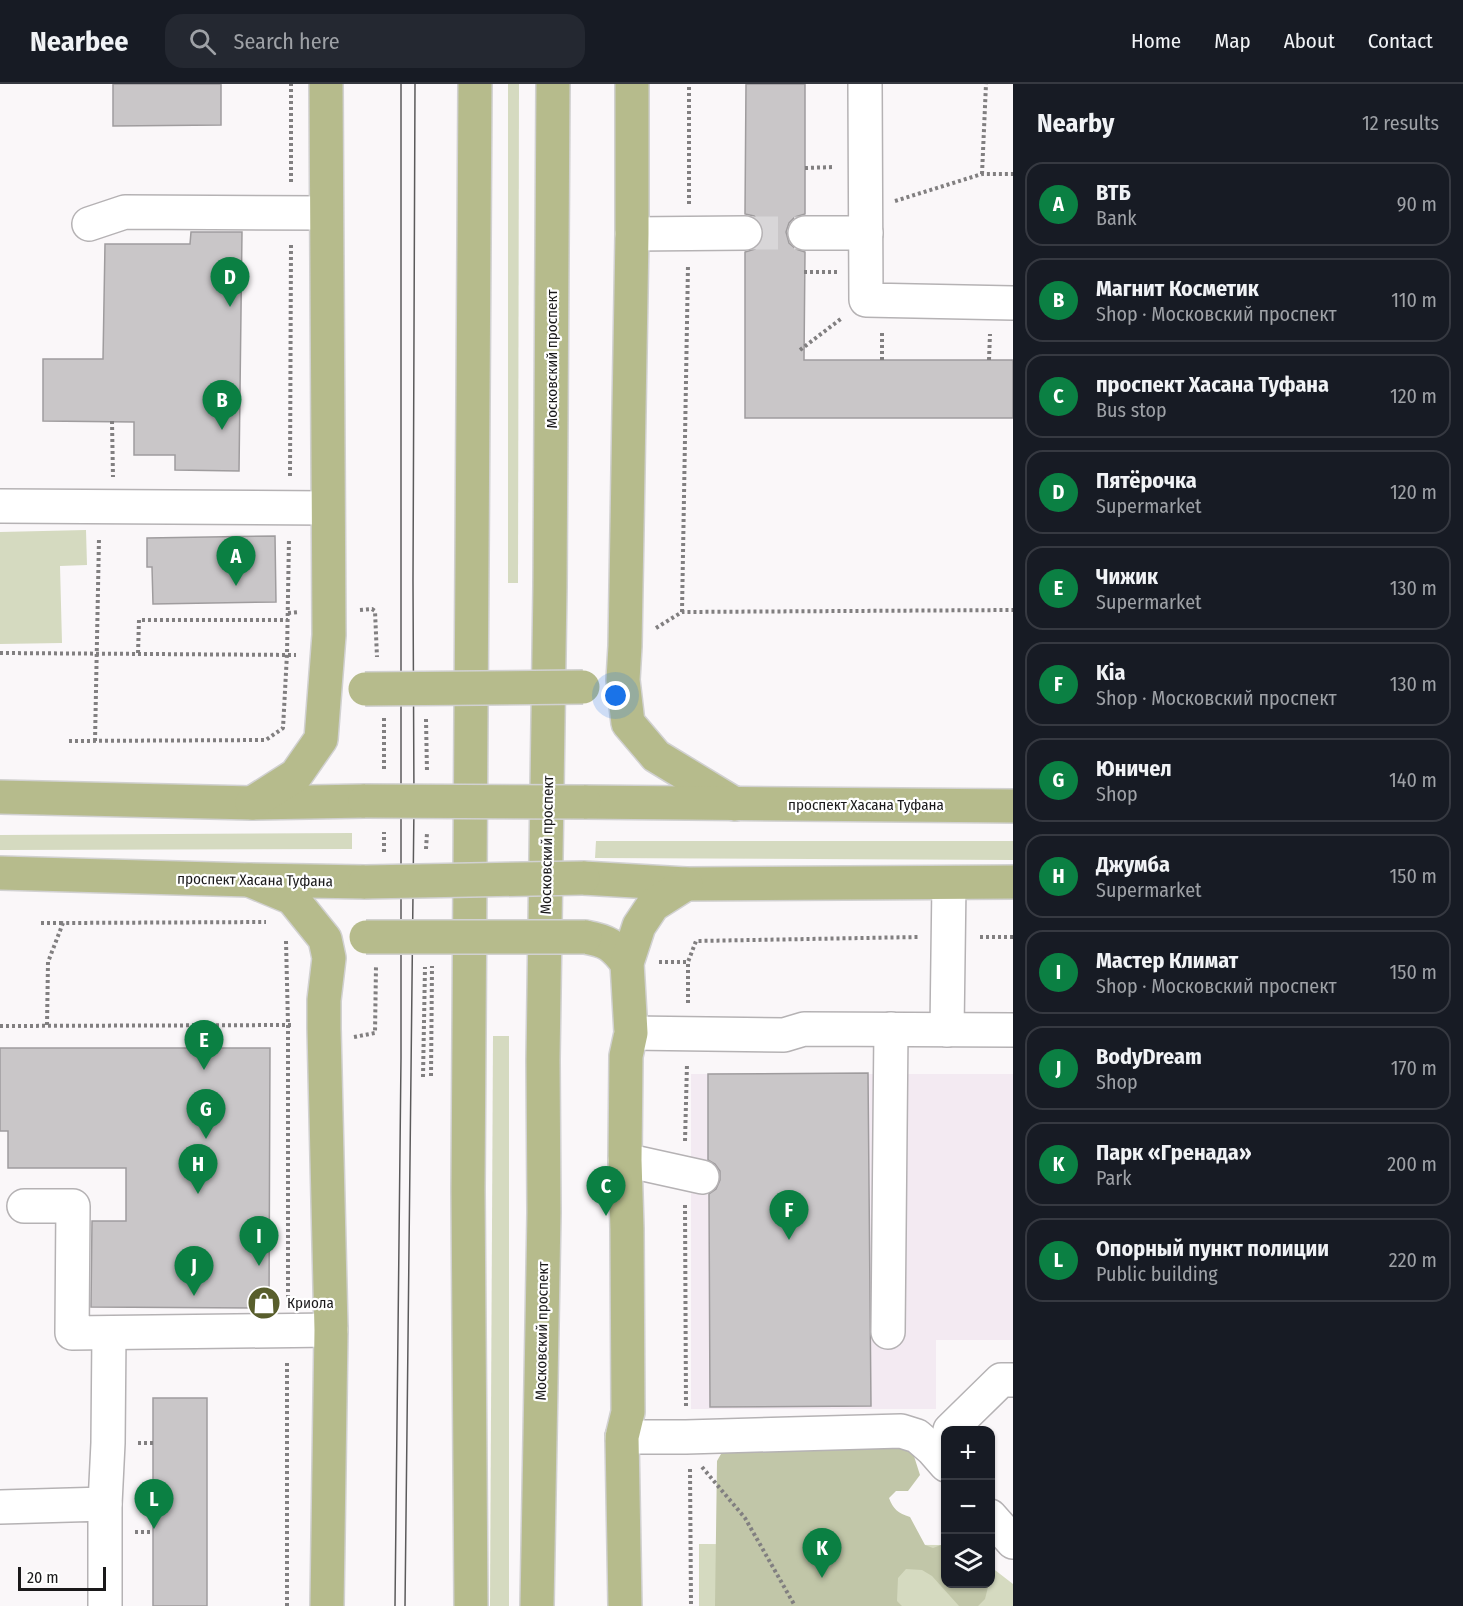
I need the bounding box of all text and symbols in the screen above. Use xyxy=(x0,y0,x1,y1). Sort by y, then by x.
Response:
search box xyxy=(165,14,585,68)
text: Nearbee xyxy=(30,25,129,58)
icon: search xyxy=(186,25,219,58)
text: Search here xyxy=(234,28,340,55)
text: Home xyxy=(1131,28,1181,54)
text: Map xyxy=(1214,28,1251,54)
text: About xyxy=(1284,28,1335,54)
text: Contact xyxy=(1368,28,1433,54)
text: Nearby xyxy=(1037,108,1114,139)
text: 12 results xyxy=(1362,111,1439,135)
text: ВТБ xyxy=(1096,179,1131,206)
text: A xyxy=(1053,192,1064,216)
text: 90 m xyxy=(1397,192,1437,216)
text: Bank xyxy=(1096,206,1137,230)
pin: D xyxy=(210,258,250,307)
text: Магнит Косметик xyxy=(1096,275,1259,302)
text: B xyxy=(1053,288,1064,312)
text: 110 m xyxy=(1391,288,1437,312)
street label: Московский проспект xyxy=(543,289,561,429)
text: Shop · Московский проспект xyxy=(1096,302,1337,326)
text: проспект Хасана Туфана xyxy=(1096,371,1329,398)
pin: B xyxy=(202,380,242,430)
text: C xyxy=(1053,384,1064,408)
text: 120 m xyxy=(1390,384,1437,408)
text: Bus stop xyxy=(1096,398,1167,422)
text: Пятёрочка xyxy=(1096,467,1197,494)
text: D xyxy=(1053,480,1064,504)
text: 120 m xyxy=(1390,480,1437,504)
text: Supermarket xyxy=(1096,494,1202,518)
pin: A xyxy=(216,536,256,586)
text: Чижик xyxy=(1096,563,1158,590)
text: E xyxy=(1054,576,1063,600)
text: 130 m xyxy=(1390,576,1437,600)
text: Supermarket xyxy=(1096,590,1202,614)
text: Kia xyxy=(1096,659,1125,686)
text: F xyxy=(1054,672,1063,696)
text: 130 m xyxy=(1390,672,1437,696)
your location xyxy=(601,681,630,710)
text: Shop · Московский проспект xyxy=(1096,686,1337,710)
text: Юничел xyxy=(1096,755,1171,782)
text: G xyxy=(1053,768,1064,792)
text: 140 m xyxy=(1389,768,1437,792)
street label: Московский проспект xyxy=(537,774,557,915)
text: Shop xyxy=(1096,782,1138,806)
street label: проспект Хасана Туфана xyxy=(788,796,944,814)
text: Джумба xyxy=(1096,851,1170,878)
text: H xyxy=(1052,864,1065,888)
text: 150 m xyxy=(1390,864,1437,888)
street label: проспект Хасана Туфана xyxy=(177,870,333,890)
text: Supermarket xyxy=(1096,878,1202,902)
text: Мастер Климат xyxy=(1096,947,1238,974)
text: I xyxy=(1056,960,1061,984)
text: 150 m xyxy=(1390,960,1437,984)
text: Shop · Московский проспект xyxy=(1096,974,1337,998)
pin: E xyxy=(184,1020,224,1070)
text: BodyDream xyxy=(1096,1043,1202,1070)
text: J xyxy=(1056,1056,1061,1080)
text: 170 m xyxy=(1391,1056,1437,1080)
text: Shop xyxy=(1096,1070,1138,1094)
pin: G xyxy=(186,1090,226,1139)
text: Парк «Гренада» xyxy=(1096,1139,1252,1166)
pin: H xyxy=(178,1144,218,1194)
text: K xyxy=(1053,1152,1064,1176)
text: 200 m xyxy=(1387,1152,1437,1176)
pin: C xyxy=(586,1166,626,1216)
text: Park xyxy=(1096,1166,1132,1190)
pin: F xyxy=(770,1190,808,1240)
pin: I xyxy=(240,1216,278,1266)
text: Опорный пункт полиции xyxy=(1096,1235,1329,1262)
pin: J xyxy=(174,1246,214,1296)
text: L xyxy=(1054,1248,1063,1272)
text: 220 m xyxy=(1389,1248,1437,1272)
street label: Московский проспект xyxy=(532,1260,552,1401)
text: Public building xyxy=(1096,1262,1218,1286)
shop icon: Криола xyxy=(246,1285,282,1321)
place label: Криола xyxy=(287,1294,334,1312)
map controls xyxy=(941,1426,995,1588)
button: + xyxy=(941,1426,995,1480)
pin: L xyxy=(134,1480,174,1529)
button: − xyxy=(941,1480,995,1534)
pin: K xyxy=(802,1528,842,1578)
button: layers xyxy=(941,1534,995,1588)
scale bar xyxy=(18,1564,106,1592)
text: 20 m xyxy=(27,1568,58,1587)

